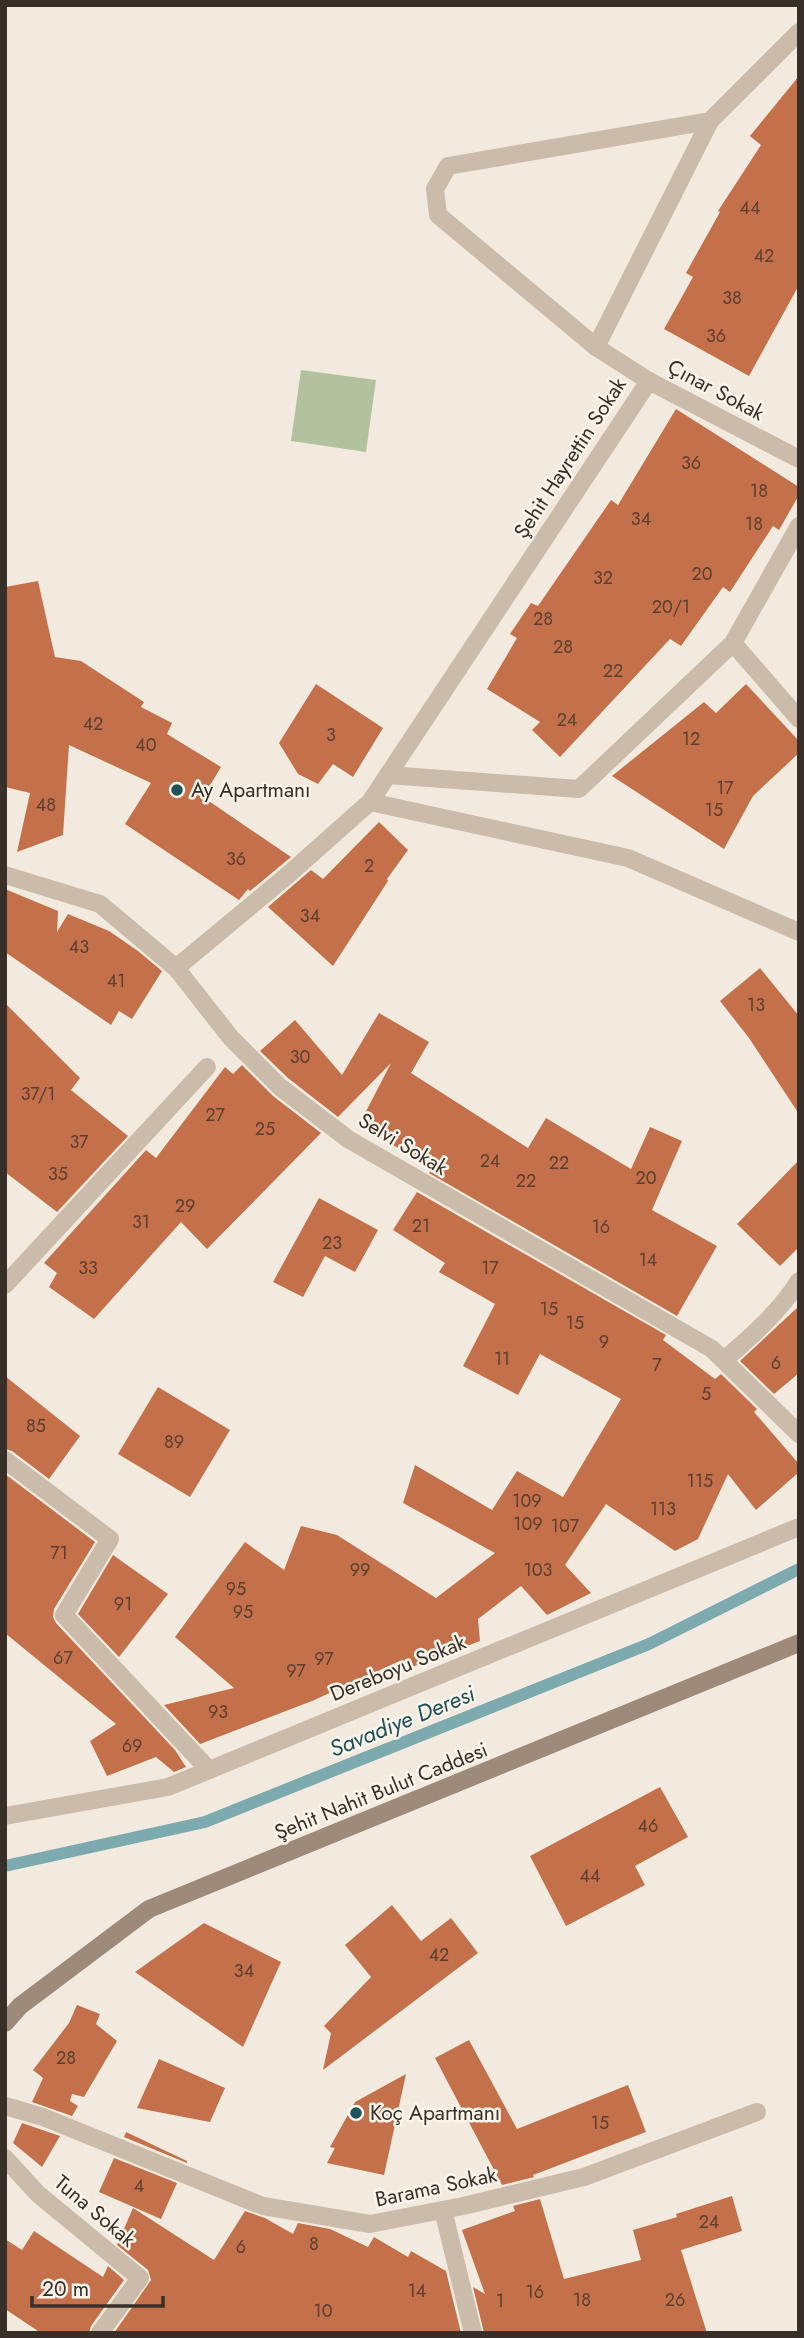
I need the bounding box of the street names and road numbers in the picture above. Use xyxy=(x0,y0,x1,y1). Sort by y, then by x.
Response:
street label: Çınar Sokak xyxy=(662,352,771,428)
street label: Şehit Hayrettin Sokak xyxy=(507,371,634,544)
street label: Selvi Sokak xyxy=(353,1105,454,1183)
street label: Dereboyu Sokak xyxy=(326,1627,471,1709)
street label: Şehit Nahit Bulut Caddesi xyxy=(270,1734,492,1848)
street label: Barama Sokak xyxy=(372,2159,500,2215)
street label: Tuna Sokak xyxy=(48,2168,143,2255)

